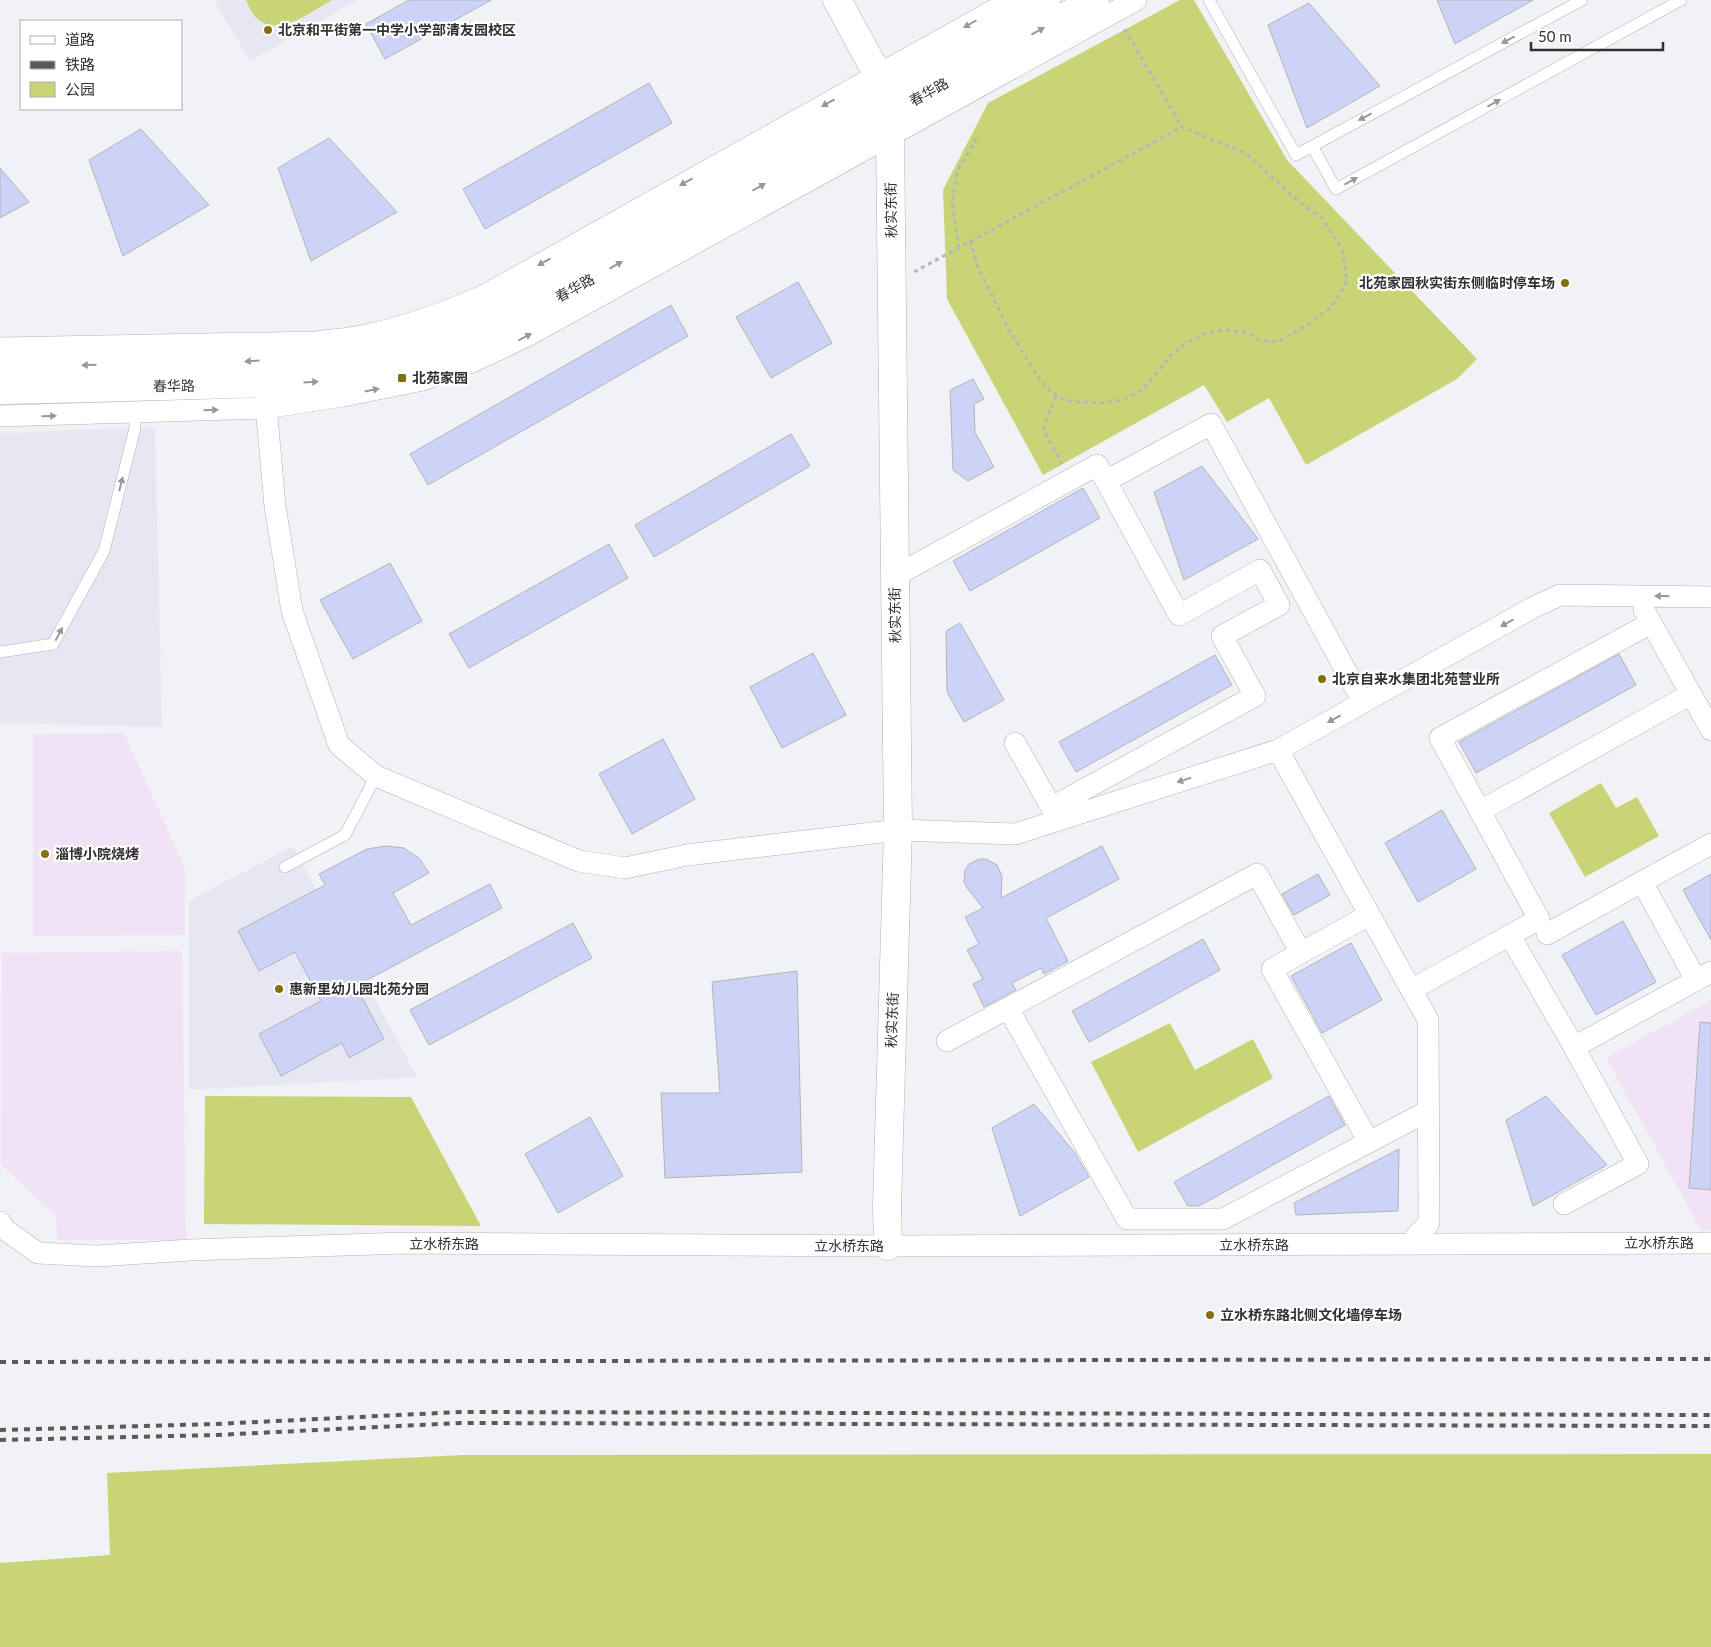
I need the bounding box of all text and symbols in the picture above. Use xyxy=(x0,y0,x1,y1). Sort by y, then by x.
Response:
legend xyxy=(20,20,182,110)
one-way arrow xyxy=(963,20,976,29)
scale bar xyxy=(1531,20,1664,52)
place label: 北京和平街第一中学小学部清友园校区 xyxy=(278,21,516,38)
marker: 北京和平街第一中学小学部清友园校区 xyxy=(262,24,274,36)
one-way arrow xyxy=(1032,27,1045,36)
text: 50 m xyxy=(1538,27,1572,45)
text: 道路 xyxy=(65,30,95,48)
one-way arrow xyxy=(1501,36,1515,44)
text: 铁路 xyxy=(65,55,95,73)
street label: 春华路 xyxy=(906,74,951,109)
text: 公园 xyxy=(65,80,95,98)
one-way arrow xyxy=(1487,98,1500,107)
one-way arrow xyxy=(821,99,834,108)
one-way arrow xyxy=(1358,113,1372,122)
one-way arrow xyxy=(1345,176,1358,185)
one-way arrow xyxy=(678,178,693,186)
one-way arrow xyxy=(752,182,765,191)
street label: 秋实东街 xyxy=(882,182,899,238)
one-way arrow xyxy=(537,257,551,266)
one-way arrow xyxy=(610,261,623,270)
street label: 春华路 xyxy=(552,270,597,305)
place label: 北苑家园秋实街东侧临时停车场 xyxy=(1359,274,1555,291)
marker: 北苑家园秋实街东侧临时停车场 xyxy=(1559,277,1571,289)
one-way arrow xyxy=(517,333,532,341)
one-way arrow xyxy=(244,358,260,366)
one-way arrow xyxy=(81,361,97,369)
place label: 北苑家园 xyxy=(412,369,468,386)
marker: 北苑家园 xyxy=(396,372,408,384)
street label: 春华路 xyxy=(153,377,195,394)
one-way arrow xyxy=(303,377,319,385)
one-way arrow xyxy=(365,386,380,394)
one-way arrow xyxy=(203,406,219,414)
one-way arrow xyxy=(41,411,57,419)
one-way arrow xyxy=(117,477,125,492)
street label: 秋实东街 xyxy=(886,587,903,643)
one-way arrow xyxy=(1654,592,1670,600)
one-way arrow xyxy=(1499,619,1514,627)
one-way arrow xyxy=(55,626,63,641)
place label: 北京自来水集团北苑营业所 xyxy=(1332,670,1500,687)
marker: 北京自来水集团北苑营业所 xyxy=(1316,673,1328,685)
one-way arrow xyxy=(1327,714,1340,723)
one-way arrow xyxy=(1177,776,1192,784)
place label: 淄博小院烧烤 xyxy=(55,845,139,862)
marker: 淄博小院烧烤 xyxy=(39,848,51,860)
place label: 惠新里幼儿园北苑分园 xyxy=(289,980,429,997)
marker: 惠新里幼儿园北苑分园 xyxy=(273,983,285,995)
street label: 秋实东街 xyxy=(882,992,901,1048)
street label: 立水桥东路 xyxy=(1624,1234,1694,1251)
street label: 立水桥东路 xyxy=(409,1235,479,1252)
street label: 立水桥东路 xyxy=(1219,1236,1289,1253)
street label: 立水桥东路 xyxy=(814,1237,884,1254)
place label: 立水桥东路北侧文化墙停车场 xyxy=(1220,1306,1402,1323)
marker: 立水桥东路北侧文化墙停车场 xyxy=(1204,1309,1216,1321)

